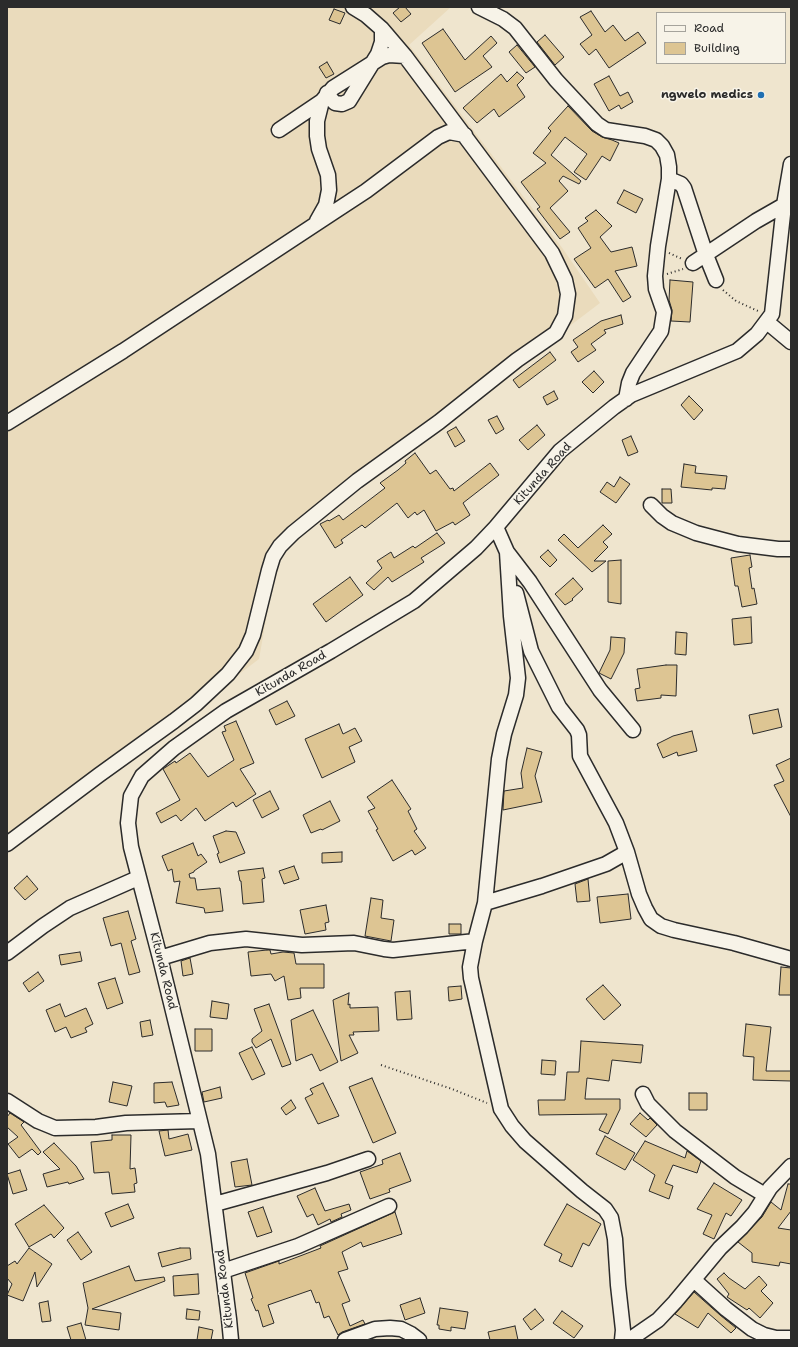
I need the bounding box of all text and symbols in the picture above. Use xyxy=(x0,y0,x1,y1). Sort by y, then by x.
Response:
legend xyxy=(656,12,786,64)
text: Road xyxy=(694,20,724,36)
text: Building xyxy=(694,40,740,56)
place label: ngwelo medics xyxy=(661,88,753,102)
marker: ngwelo medics xyxy=(756,90,766,100)
street label: Kitunda Road xyxy=(511,440,575,508)
street label: Kitunda Road xyxy=(253,648,329,700)
street label: Kitunda Road xyxy=(146,931,180,1011)
street label: Kitunda Road xyxy=(213,1249,237,1329)

